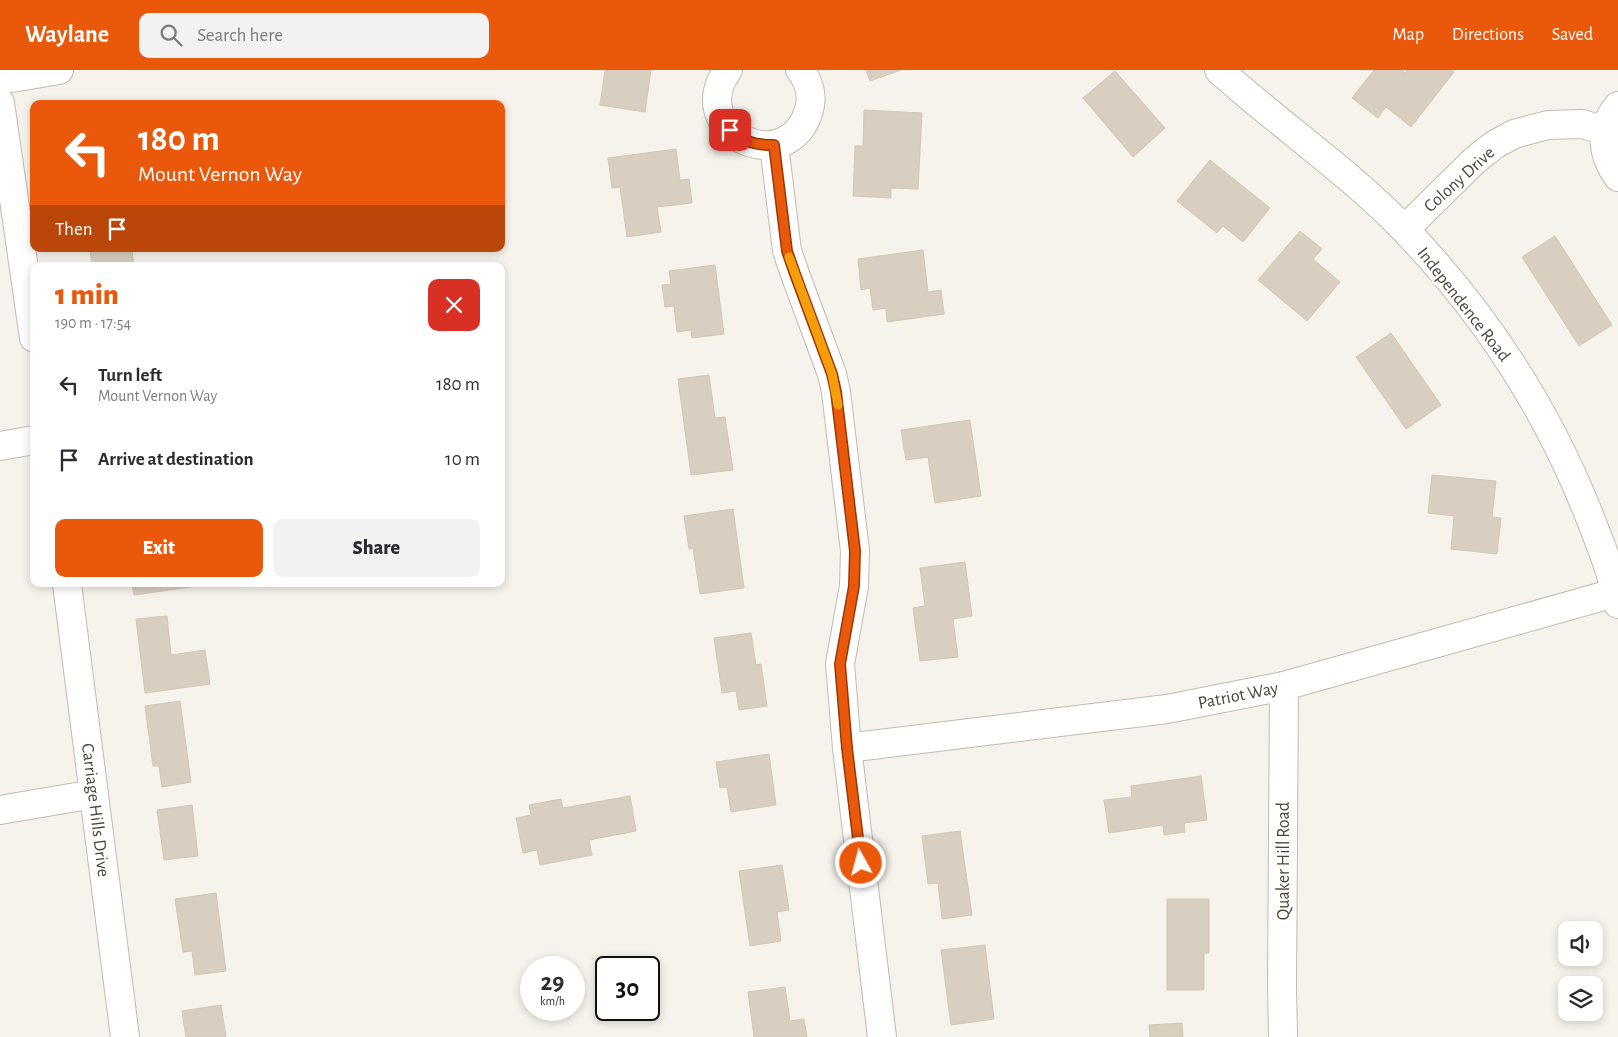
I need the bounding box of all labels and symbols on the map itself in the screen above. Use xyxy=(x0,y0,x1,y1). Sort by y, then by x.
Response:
pin xyxy=(709,109,751,151)
street label: Colony Drive xyxy=(1421,144,1498,216)
street label: Independence Road xyxy=(1413,244,1513,365)
street label: Patriot Way xyxy=(1196,679,1280,713)
street label: Carriage Hills Drive xyxy=(78,742,112,878)
street label: Quaker Hill Road xyxy=(1275,802,1293,920)
position arrow xyxy=(834,836,886,888)
speed limit sign: 30 xyxy=(595,956,660,1021)

